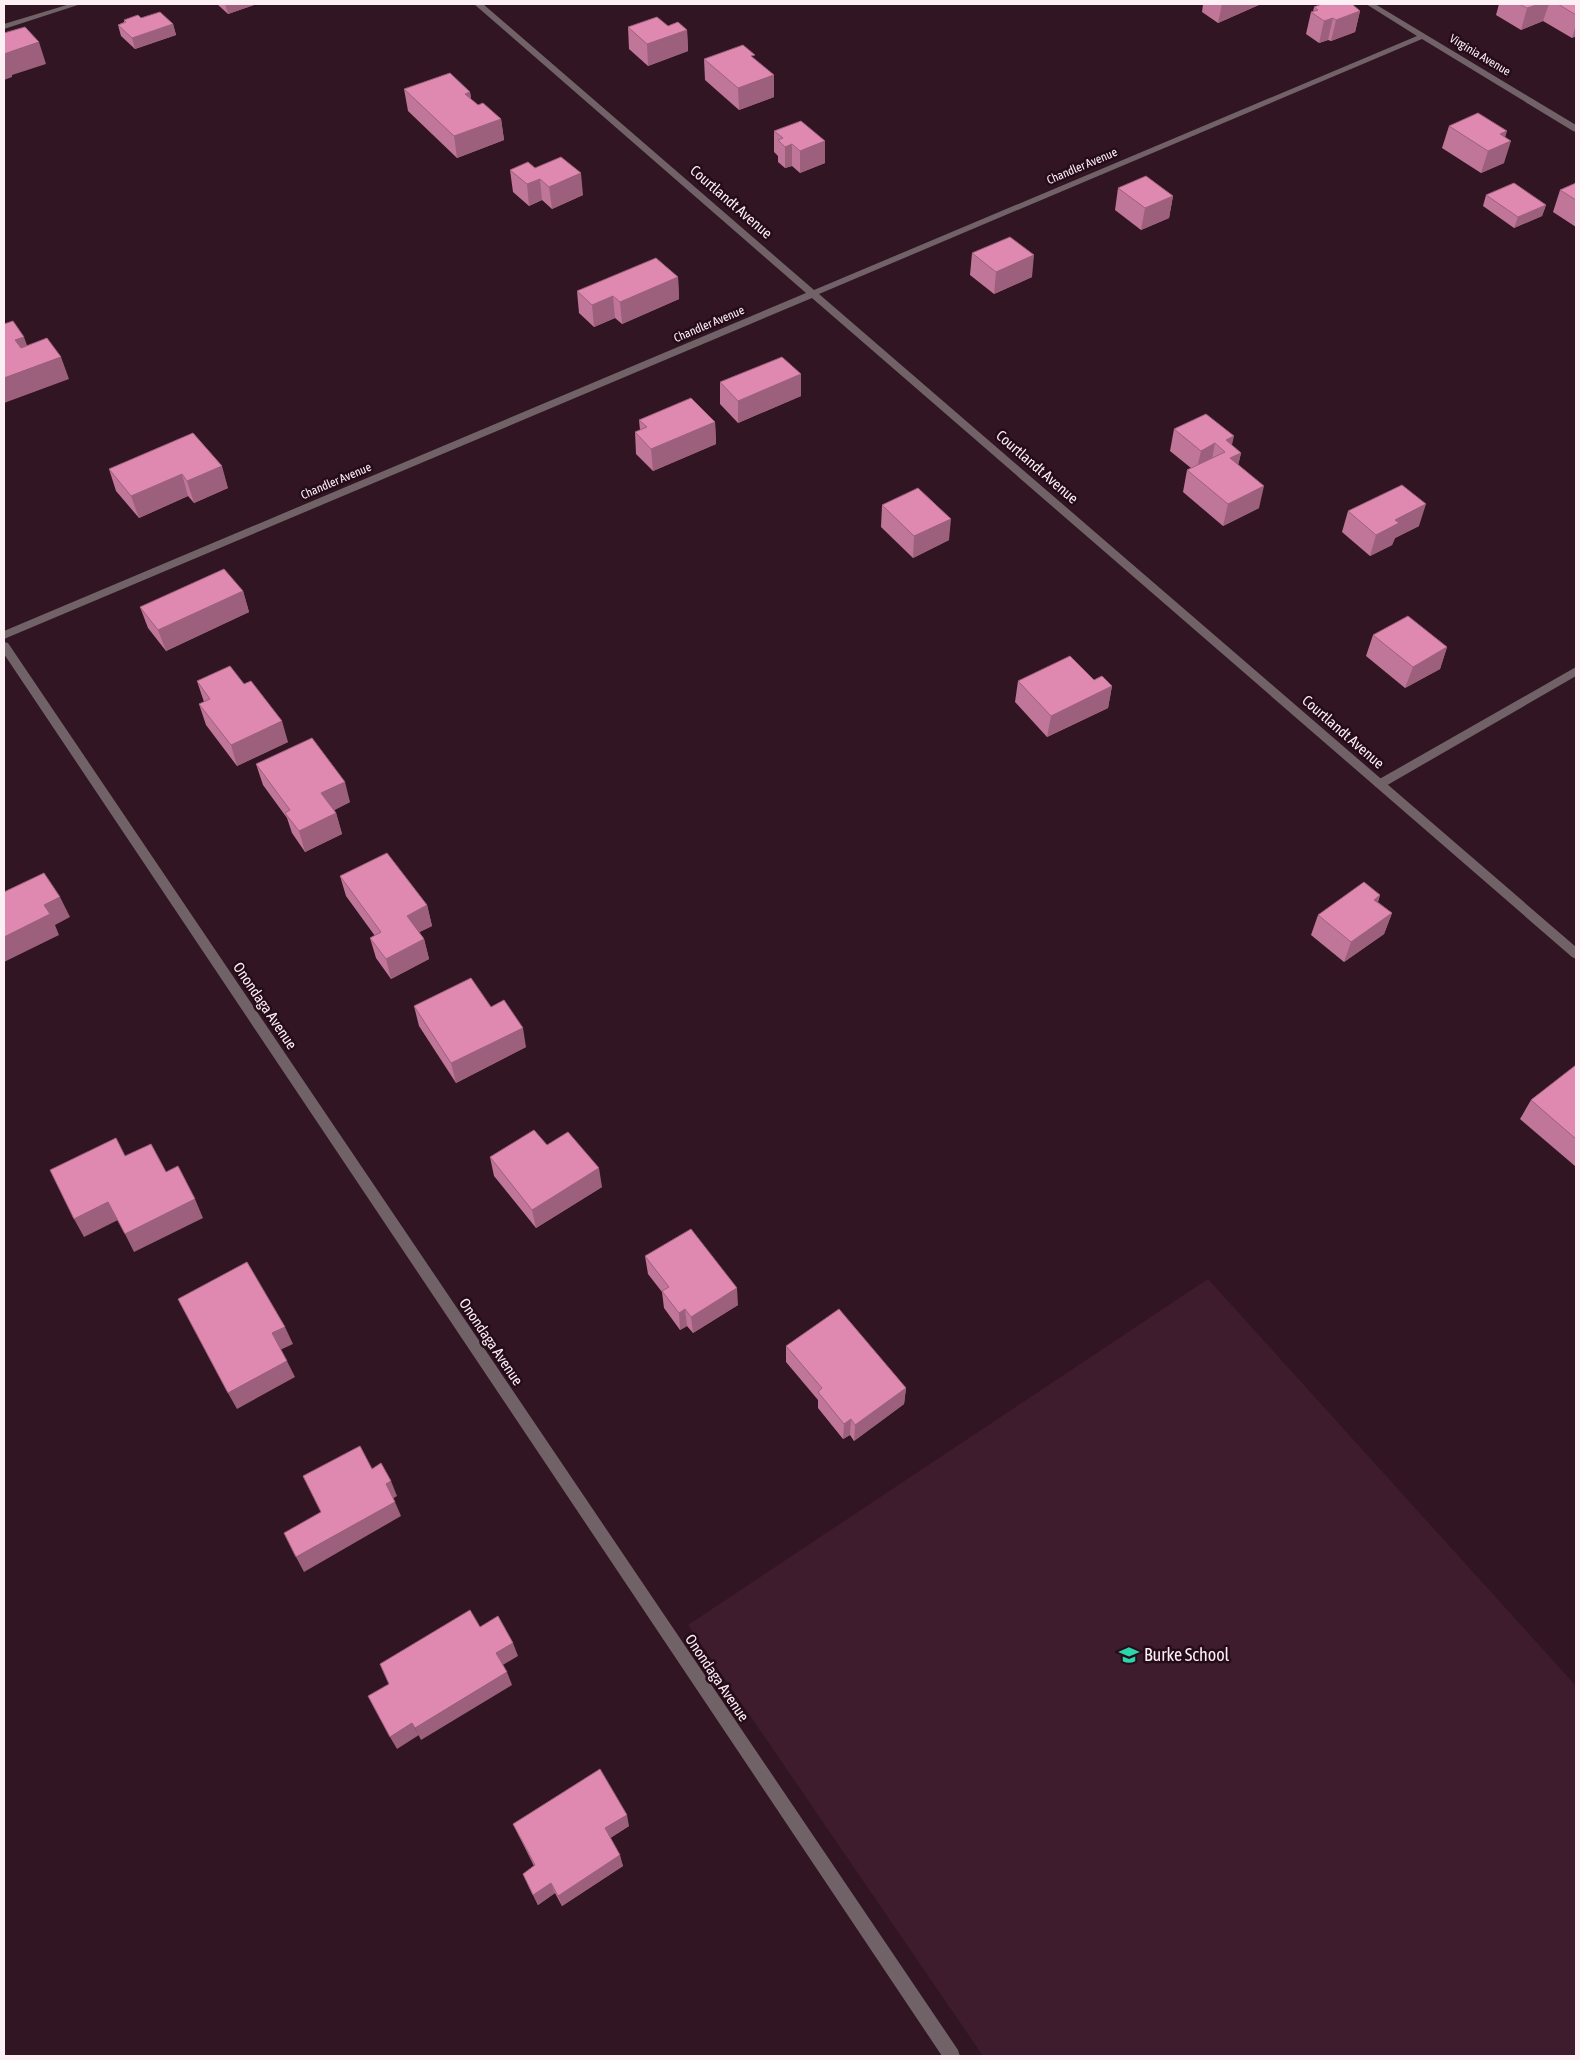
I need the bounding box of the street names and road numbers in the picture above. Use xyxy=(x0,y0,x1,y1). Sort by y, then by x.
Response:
street label: Virginia Avenue xyxy=(1447,31,1513,79)
street label: Chandler Avenue xyxy=(1045,145,1119,187)
street label: Courtlandt Avenue xyxy=(687,161,776,242)
street label: Chandler Avenue xyxy=(672,303,746,345)
street label: Courtlandt Avenue xyxy=(993,426,1082,507)
street label: Chandler Avenue xyxy=(299,460,373,502)
street label: Courtlandt Avenue xyxy=(1299,691,1388,772)
street label: Onondaga Avenue xyxy=(230,959,301,1053)
street label: Onondaga Avenue xyxy=(456,1295,527,1389)
street label: Onondaga Avenue xyxy=(682,1631,753,1725)

